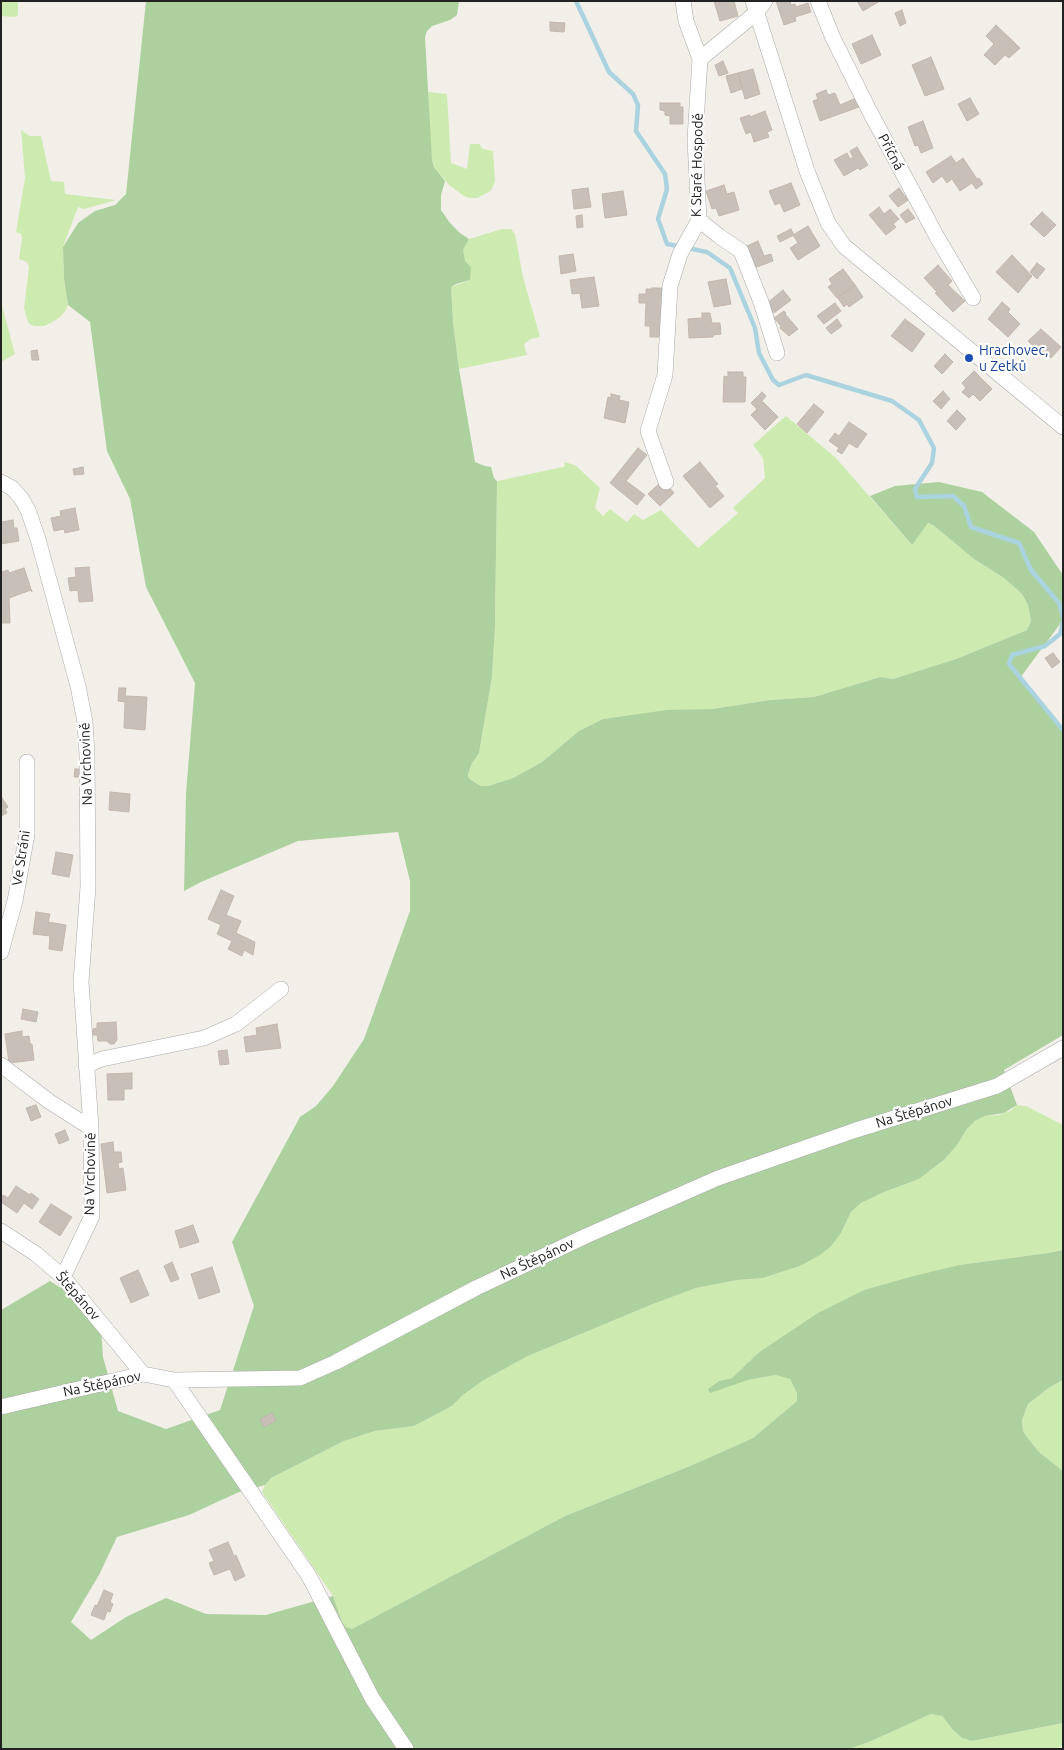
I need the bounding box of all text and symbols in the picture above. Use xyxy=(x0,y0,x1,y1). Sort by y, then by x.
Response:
street label: K Staré Hospodě xyxy=(688,113,706,217)
street label: Příčná xyxy=(874,131,908,173)
place label: Hrachovec, u Zetků xyxy=(979,342,1049,374)
marker: Hrachovec, u Zetků xyxy=(963,352,975,364)
street label: Na Vrchovině xyxy=(76,722,96,806)
street label: Ve Stráni xyxy=(8,829,34,887)
street label: Na Štěpánov xyxy=(874,1092,954,1132)
street label: Na Vrchovině xyxy=(81,1132,99,1216)
street label: Na Štěpánov xyxy=(498,1235,576,1283)
street label: Štěpánov xyxy=(52,1268,104,1324)
street label: Na Štěpánov xyxy=(61,1368,143,1400)

